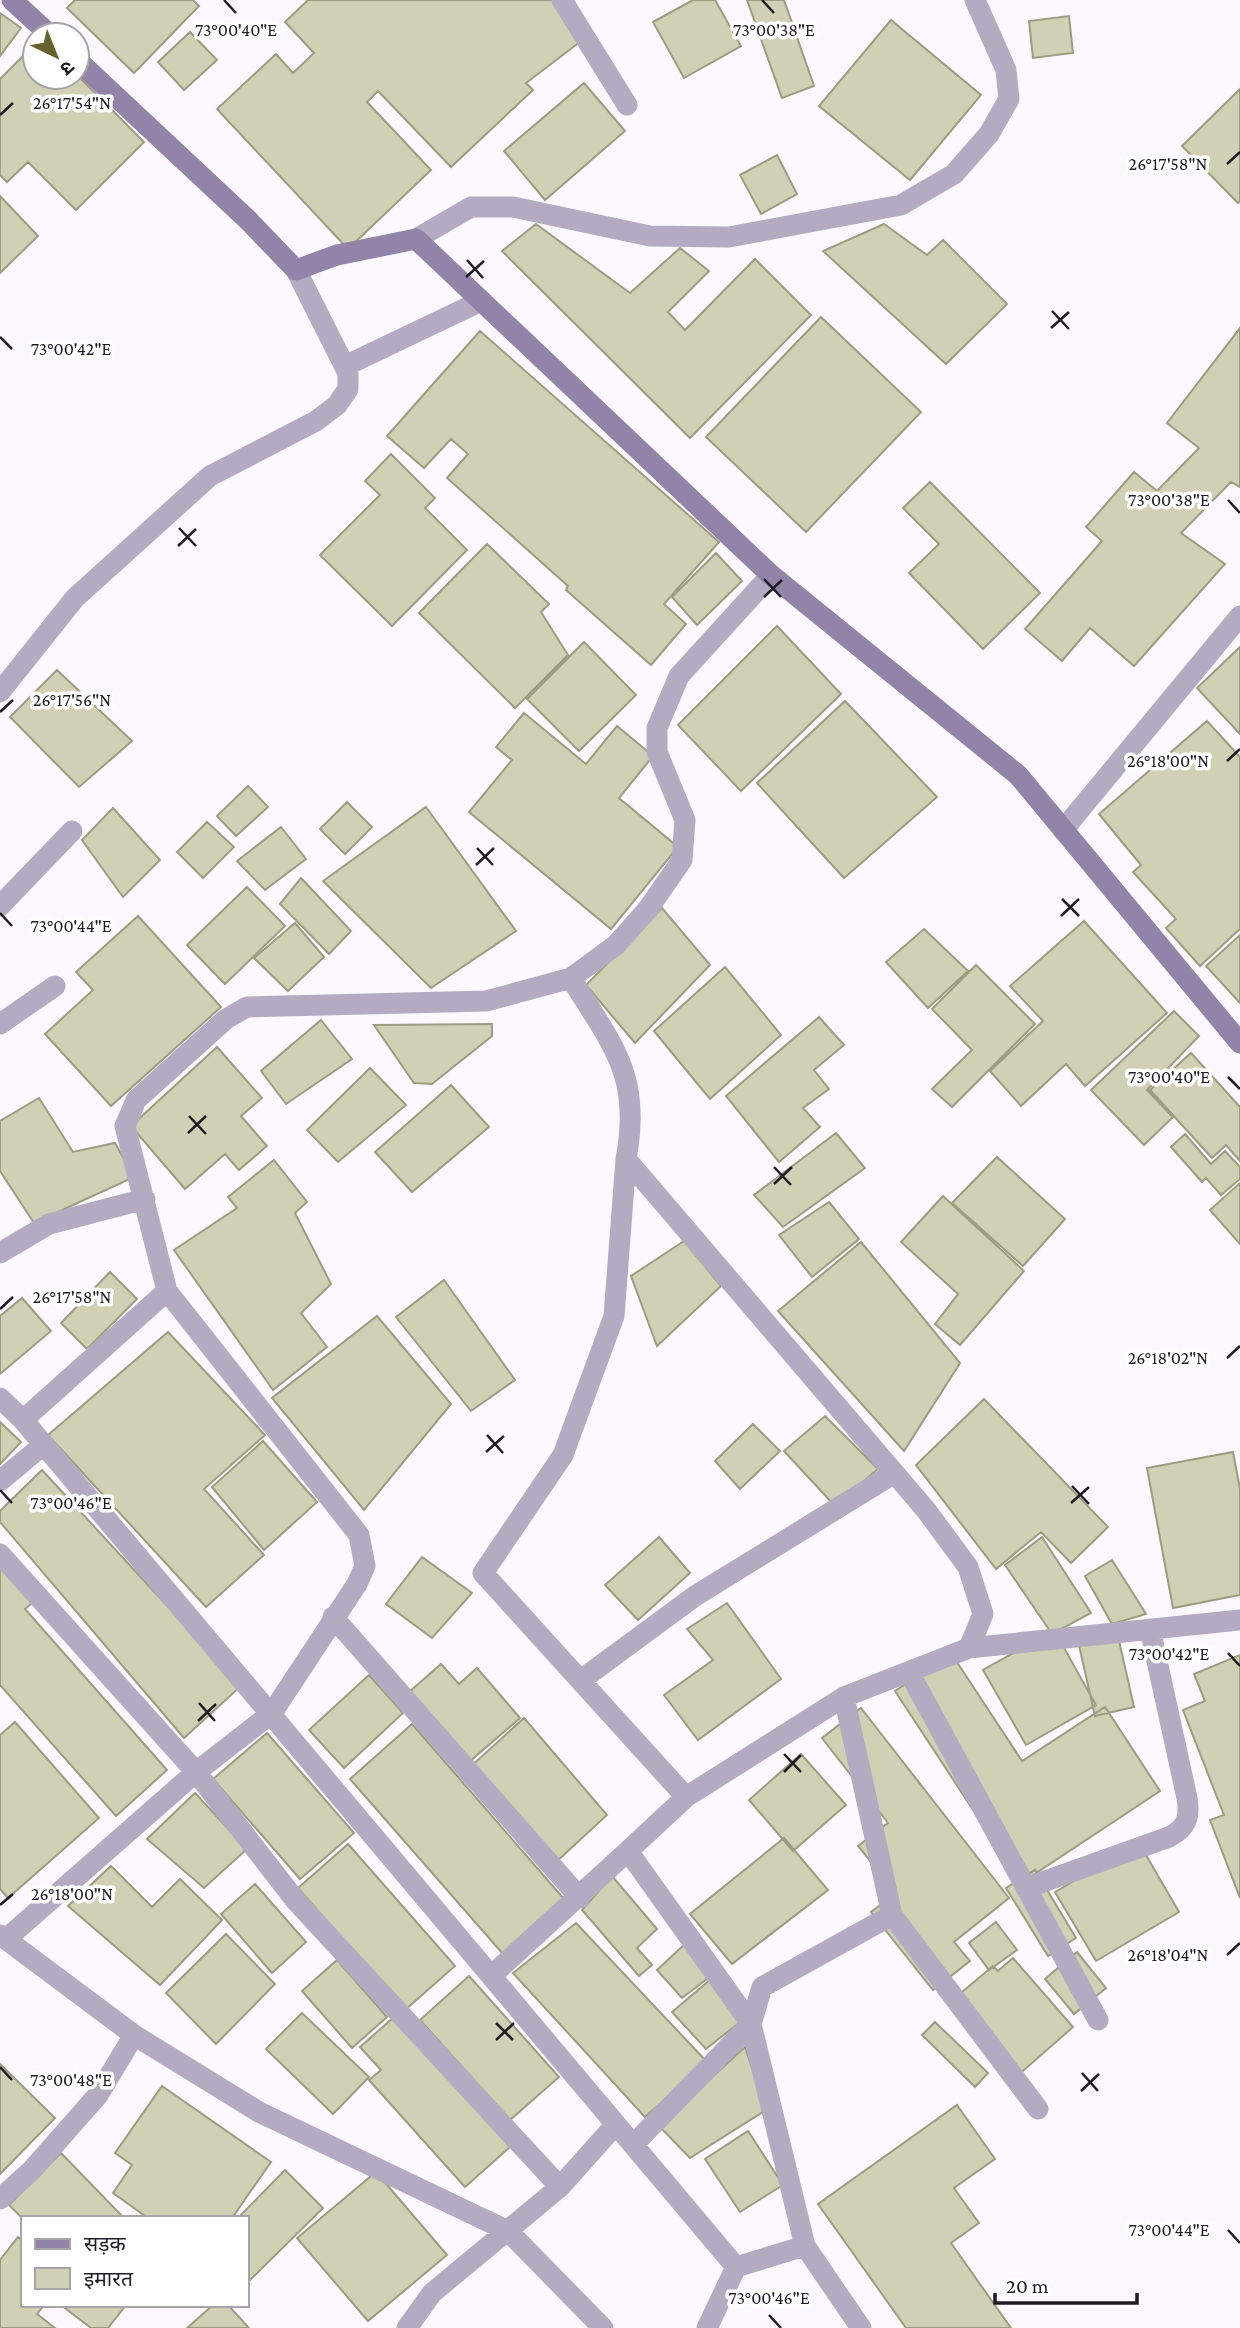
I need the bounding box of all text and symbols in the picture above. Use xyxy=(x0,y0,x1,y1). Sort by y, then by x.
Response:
text: 73°00'40"E xyxy=(195,20,277,40)
text: 73°00'38"E xyxy=(733,20,815,40)
north arrow xyxy=(21,21,91,91)
text: उ xyxy=(55,57,78,80)
text: 26°17'54"N xyxy=(33,93,111,113)
text: 26°17'58"N xyxy=(1129,154,1208,174)
text: 73°00'42"E xyxy=(31,339,112,359)
text: 73°00'38"E xyxy=(1128,490,1210,510)
text: 26°17'56"N xyxy=(33,690,111,710)
text: 26°18'00"N xyxy=(1127,751,1209,771)
text: 73°00'44"E xyxy=(30,916,112,936)
text: 73°00'40"E xyxy=(1128,1067,1210,1087)
text: 26°17'58"N xyxy=(33,1287,112,1307)
text: 26°18'02"N xyxy=(1128,1348,1208,1368)
text: 73°00'46"E xyxy=(30,1493,112,1513)
text: 73°00'42"E xyxy=(1129,1644,1210,1664)
text: 26°18'00"N xyxy=(31,1884,113,1904)
text: 26°18'04"N xyxy=(1128,1945,1209,1965)
text: 73°00'48"E xyxy=(30,2070,112,2090)
legend xyxy=(21,2216,248,2307)
text: 73°00'44"E xyxy=(1128,2220,1210,2240)
text: सड़क xyxy=(84,2232,126,2256)
scale bar xyxy=(995,2262,1137,2306)
text: इमारत xyxy=(84,2267,134,2291)
text: 20 m xyxy=(1006,2274,1049,2298)
text: 73°00'46"E xyxy=(728,2288,810,2308)

